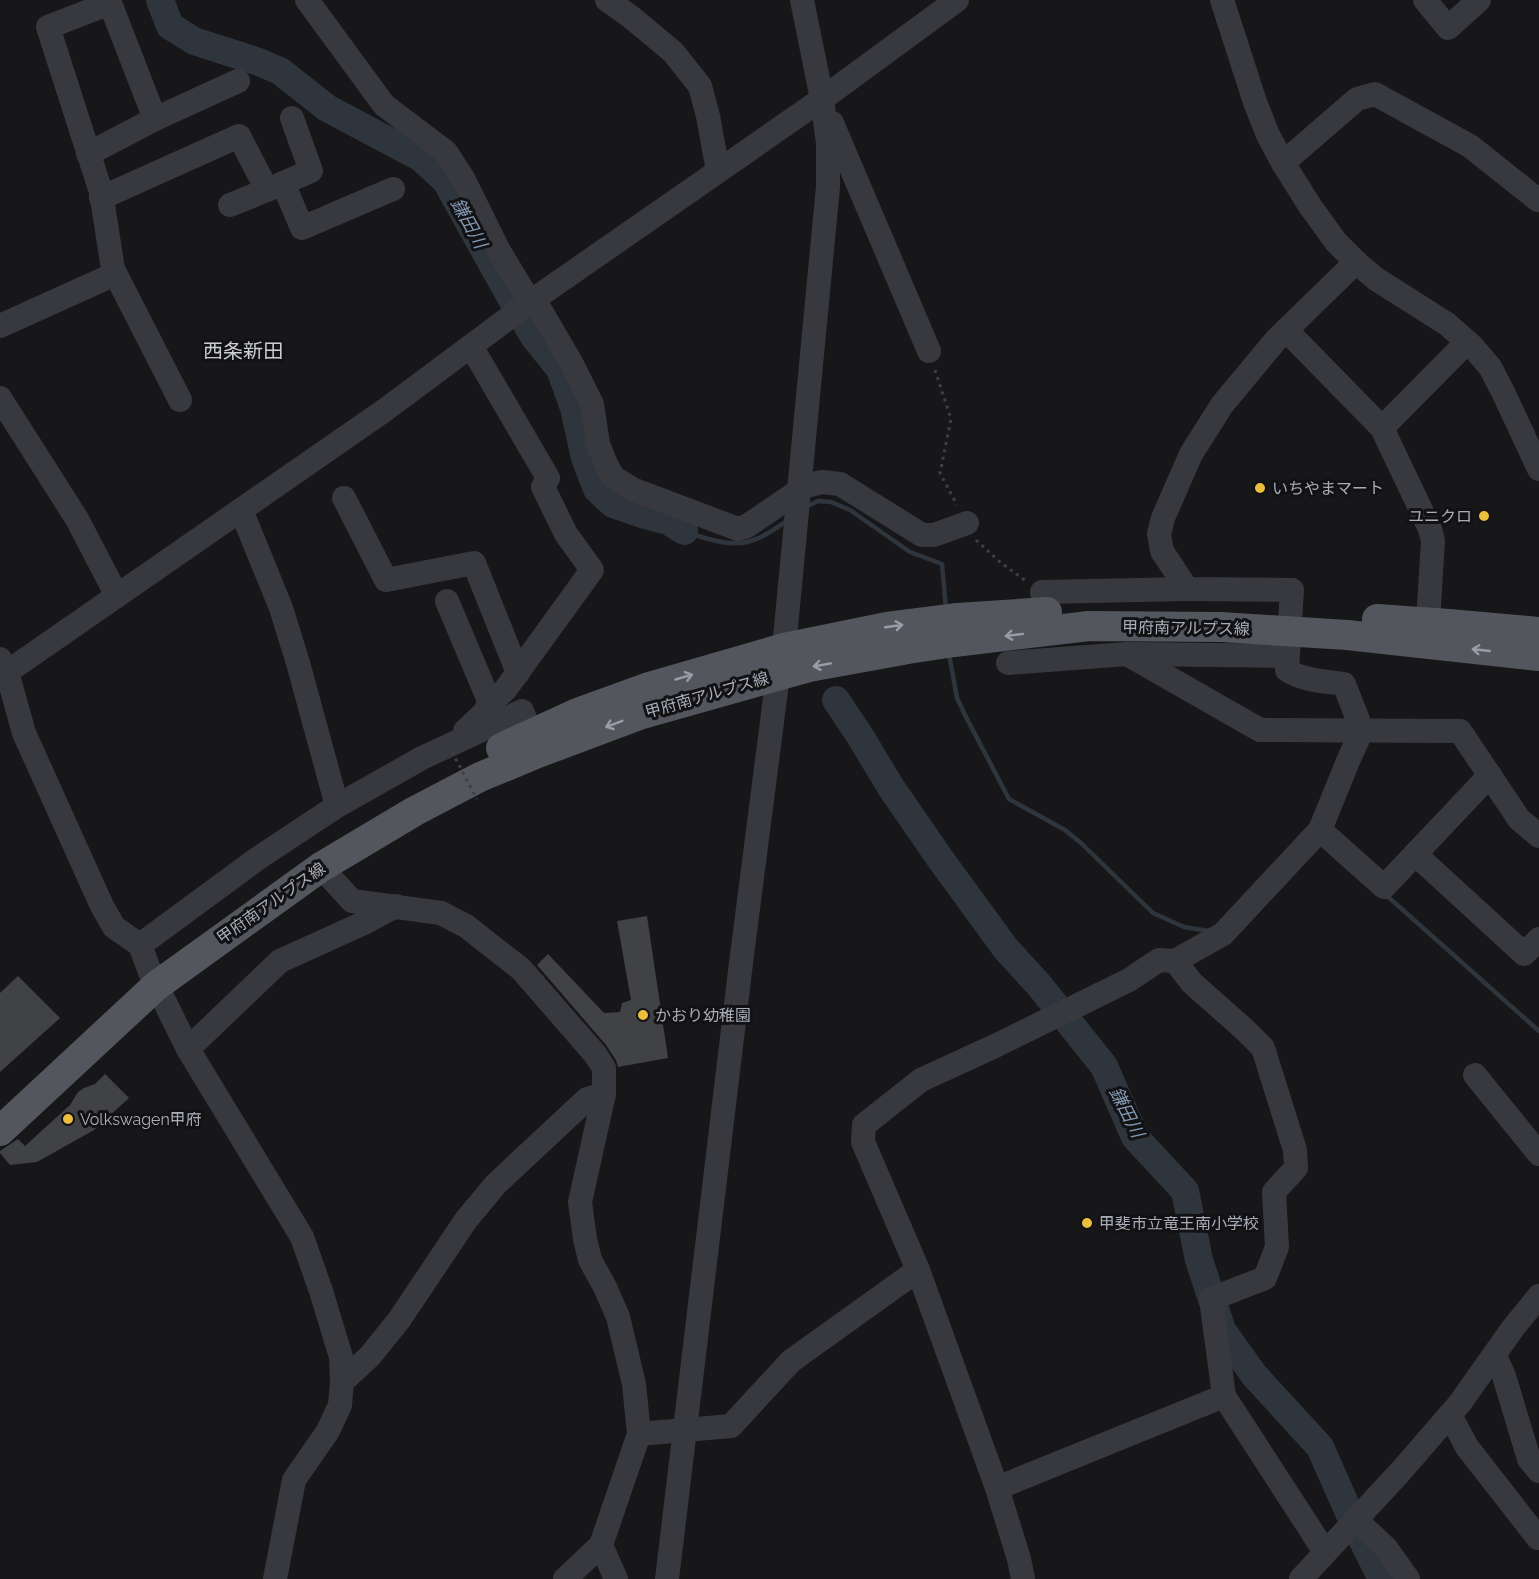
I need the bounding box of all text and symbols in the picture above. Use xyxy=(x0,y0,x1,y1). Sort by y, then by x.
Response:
water label: 鎌田川 xyxy=(447,194,492,253)
district label: 西条新田 xyxy=(203,339,283,363)
place label: いちやまマート xyxy=(1272,479,1384,498)
marker: いちやまマート xyxy=(1253,481,1267,495)
place label: ユニクロ xyxy=(1408,507,1472,526)
marker: ユニクロ xyxy=(1477,509,1491,523)
street label: 甲府南アルプス線 xyxy=(1122,617,1250,639)
one-way arrow xyxy=(883,620,903,631)
one-way arrow xyxy=(1005,629,1025,640)
one-way arrow xyxy=(1471,644,1491,655)
one-way arrow xyxy=(812,659,832,670)
street label: 甲府南アルプス線 xyxy=(643,668,771,722)
one-way arrow xyxy=(674,671,693,682)
one-way arrow xyxy=(606,720,624,731)
street label: 甲府南アルプス線 xyxy=(213,859,329,947)
place label: かおり幼稚園 xyxy=(655,1006,751,1025)
marker: かおり幼稚園 xyxy=(636,1008,650,1022)
water label: 鎌田川 xyxy=(1105,1083,1150,1143)
place label: Volkswagen甲府 xyxy=(80,1110,202,1129)
marker: Volkswagen甲府 xyxy=(61,1112,75,1126)
place label: 甲斐市立竜王南小学校 xyxy=(1099,1214,1259,1233)
marker: 甲斐市立竜王南小学校 xyxy=(1080,1216,1094,1230)

